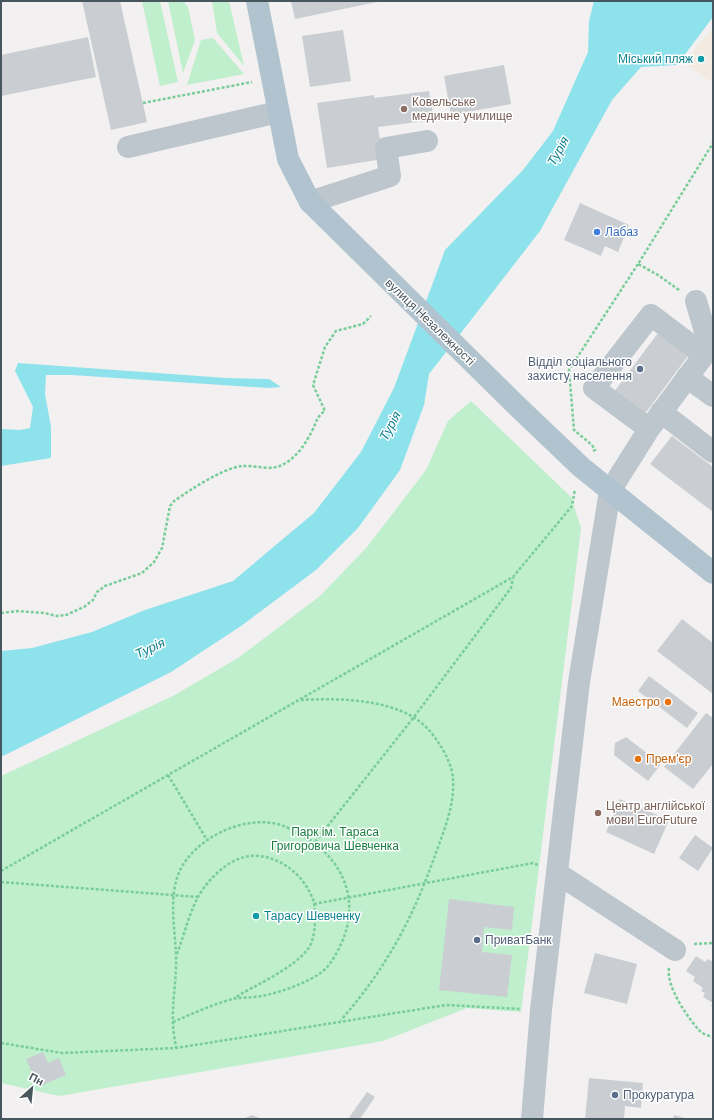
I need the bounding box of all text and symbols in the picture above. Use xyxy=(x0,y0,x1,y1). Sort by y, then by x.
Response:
place label: Міський пляж xyxy=(618,52,693,66)
marker: Міський пляж xyxy=(696,54,706,64)
place label: Ковельське медичне училище xyxy=(412,95,513,123)
marker: Ковельське медичне училище xyxy=(399,104,409,114)
water label: Турія xyxy=(544,134,572,168)
place label: Лабаз xyxy=(605,225,639,239)
marker: Лабаз xyxy=(592,227,602,237)
street label: вулиця Незалежності xyxy=(382,276,478,368)
place label: Відділ соціального захисту населення xyxy=(527,355,632,383)
marker: Відділ соціального захисту населення xyxy=(635,364,645,374)
water label: Турія xyxy=(376,409,404,443)
water label: Турія xyxy=(133,635,167,661)
place label: Маестро xyxy=(612,695,660,709)
marker: Маестро xyxy=(663,697,673,707)
place label: Прем'єр xyxy=(646,752,692,766)
marker: Прем'єр xyxy=(633,754,643,764)
place label: Центр англійської мови EuroFuture xyxy=(606,799,706,827)
marker: Центр англійської мови EuroFuture xyxy=(593,808,603,818)
park label: Парк ім. Тараса Григоровича Шевченка xyxy=(271,825,399,853)
place label: Тарасу Шевченку xyxy=(264,909,361,923)
marker: Тарасу Шевченку xyxy=(251,911,261,921)
place label: ПриватБанк xyxy=(485,933,552,947)
marker: ПриватБанк xyxy=(472,935,482,945)
north arrow xyxy=(12,1068,52,1108)
text: Пн xyxy=(27,1070,46,1088)
place label: Прокуратура xyxy=(623,1088,694,1102)
marker: Прокуратура xyxy=(610,1090,620,1100)

